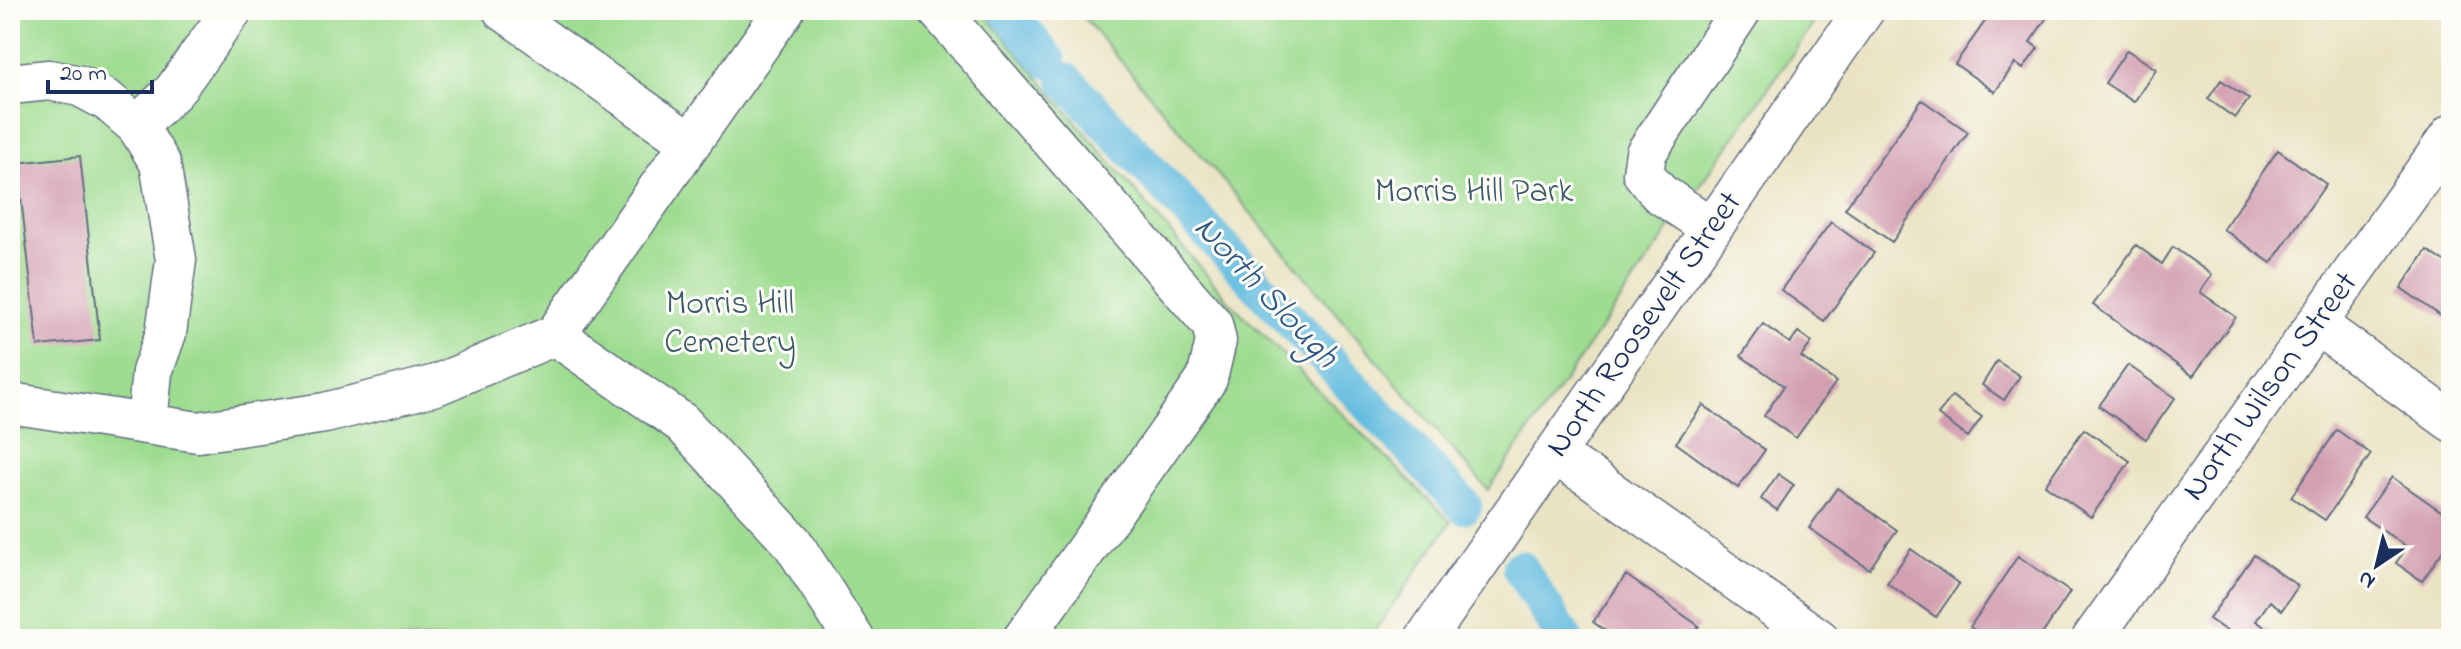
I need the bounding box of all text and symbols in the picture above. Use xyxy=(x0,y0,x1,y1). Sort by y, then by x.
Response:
scale bar xyxy=(48,44,152,94)
text: 20 m xyxy=(60,57,107,92)
park label: Morris Hill Park xyxy=(1375,168,1573,218)
street label: North Roosevelt Street xyxy=(1534,182,1756,468)
water label: North Slough xyxy=(1180,204,1351,382)
street label: North Wilson Street xyxy=(2171,262,2371,512)
park label: Morris Hill Cemetery xyxy=(664,280,796,369)
north arrow xyxy=(2337,525,2417,605)
text: N xyxy=(2352,562,2383,596)

